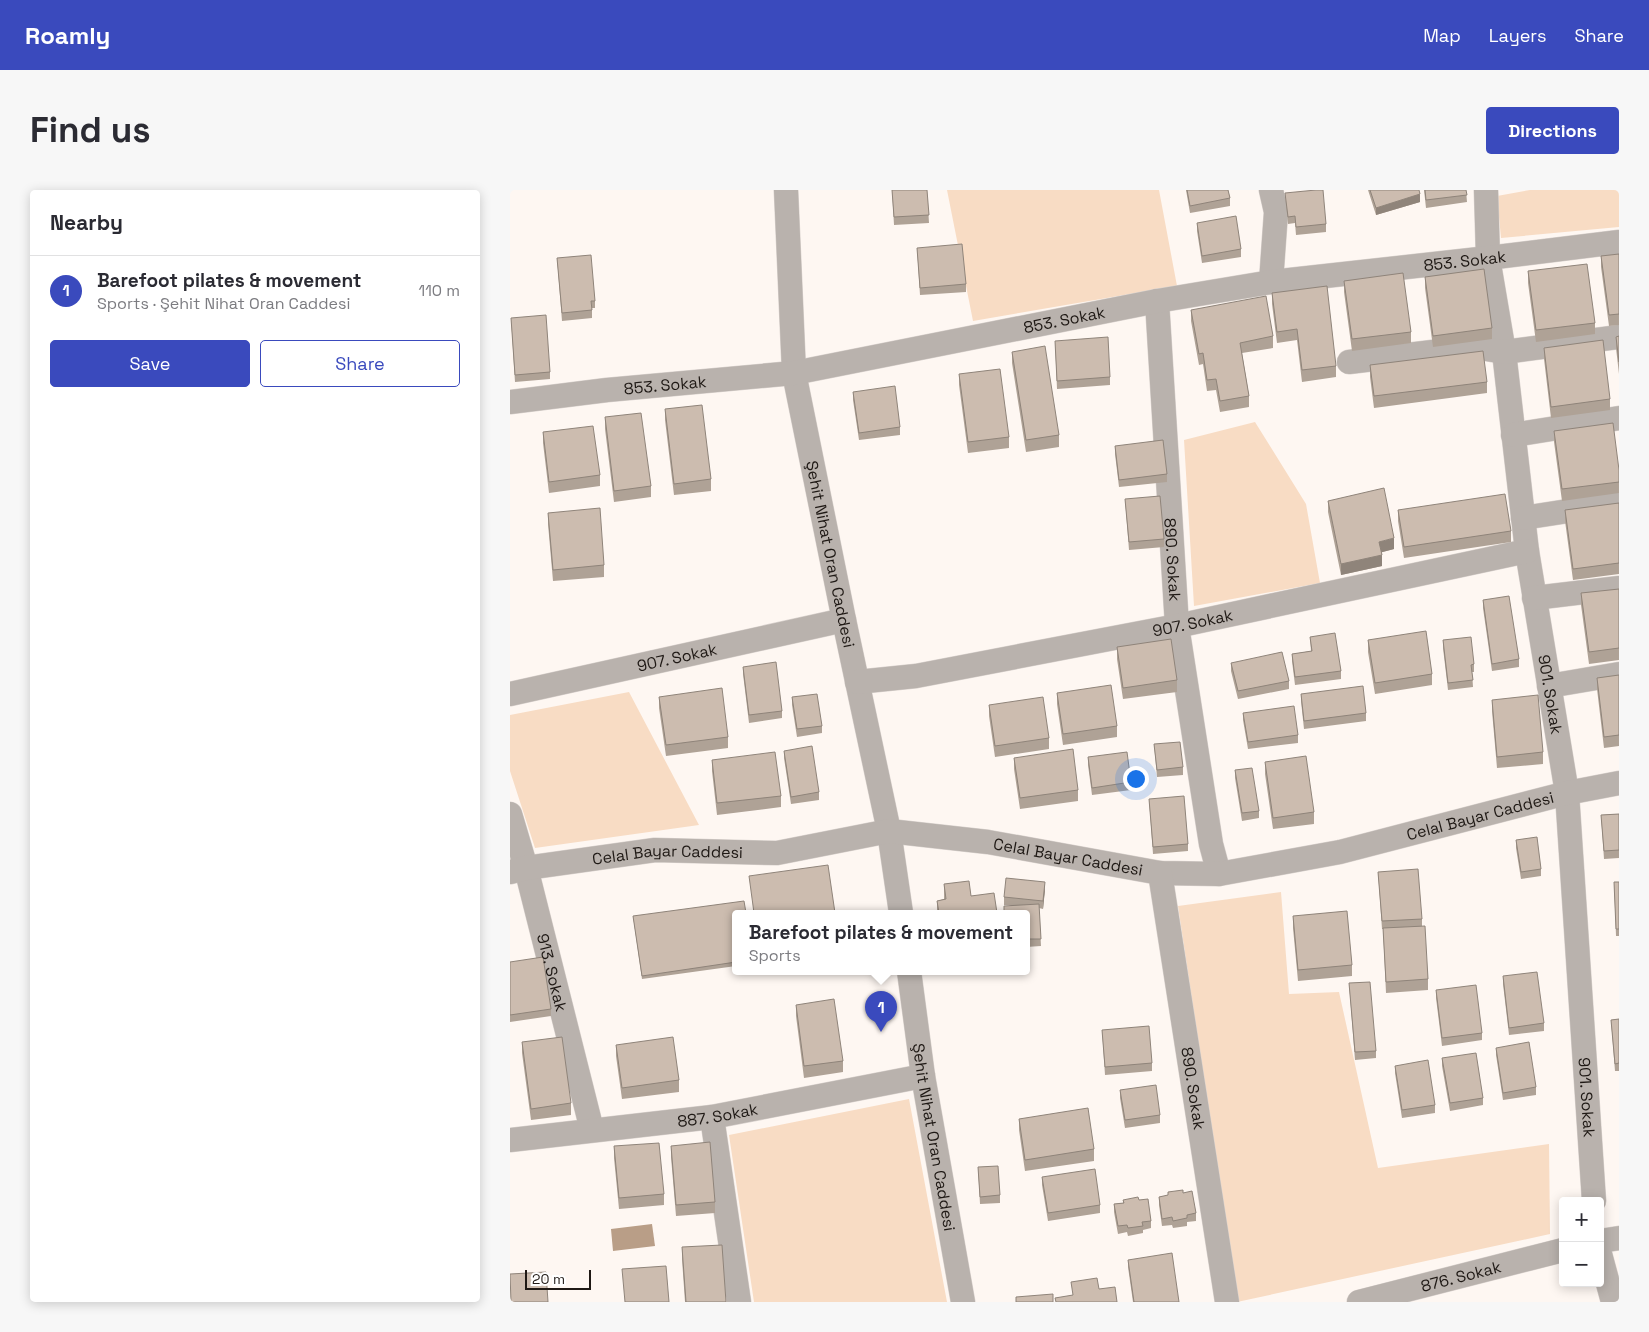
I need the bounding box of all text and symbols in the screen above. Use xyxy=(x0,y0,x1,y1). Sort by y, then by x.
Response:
text: Roamly xyxy=(25,20,110,51)
text: Map xyxy=(1423,24,1461,47)
text: Layers xyxy=(1489,24,1546,47)
text: Share xyxy=(1574,24,1624,47)
button: Directions xyxy=(1486,107,1619,154)
text: Find us xyxy=(30,108,151,152)
text: Nearby xyxy=(50,209,123,236)
street label: 853. Sokak xyxy=(1422,245,1507,276)
text: Barefoot pilates & movement xyxy=(97,268,362,293)
text: 1 xyxy=(62,280,70,301)
text: 110 m xyxy=(418,280,460,301)
text: Sports · Şehit Nihat Oran Caddesi xyxy=(97,293,350,314)
street label: 853. Sokak xyxy=(1022,301,1107,338)
button: Save xyxy=(50,340,250,387)
button: Share xyxy=(260,340,460,387)
street label: 853. Sokak xyxy=(623,370,708,399)
street label: Şehit Nihat Oran Caddesi xyxy=(801,459,860,650)
street label: 890. Sokak xyxy=(1160,517,1186,602)
street label: 907. Sokak xyxy=(1151,604,1235,641)
street label: 907. Sokak xyxy=(635,638,719,676)
street label: 901. Sokak xyxy=(1534,653,1568,736)
your location xyxy=(1123,766,1149,792)
street label: Celal Bayar Caddesi xyxy=(1404,786,1556,845)
street label: Celal Bayar Caddesi xyxy=(992,833,1145,880)
street label: Celal Bayar Caddesi xyxy=(591,839,743,869)
popup xyxy=(732,910,1030,975)
text: Barefoot pilates & movement xyxy=(749,920,1013,945)
street label: 913. Sokak xyxy=(532,931,572,1014)
text: Sports xyxy=(749,945,801,966)
pin: 1 xyxy=(865,991,897,1032)
street label: Şehit Nihat Oran Caddesi xyxy=(908,1042,961,1233)
street label: 890. Sokak xyxy=(1177,1046,1211,1132)
street label: 901. Sokak xyxy=(1574,1057,1600,1139)
street label: 887. Sokak xyxy=(676,1098,760,1131)
map controls xyxy=(1559,1197,1604,1287)
button: + xyxy=(1559,1197,1604,1242)
button: − xyxy=(1559,1242,1604,1287)
street label: 876. Sokak xyxy=(1418,1256,1503,1296)
scale bar xyxy=(525,1267,591,1290)
text: 20 m xyxy=(532,1270,565,1288)

